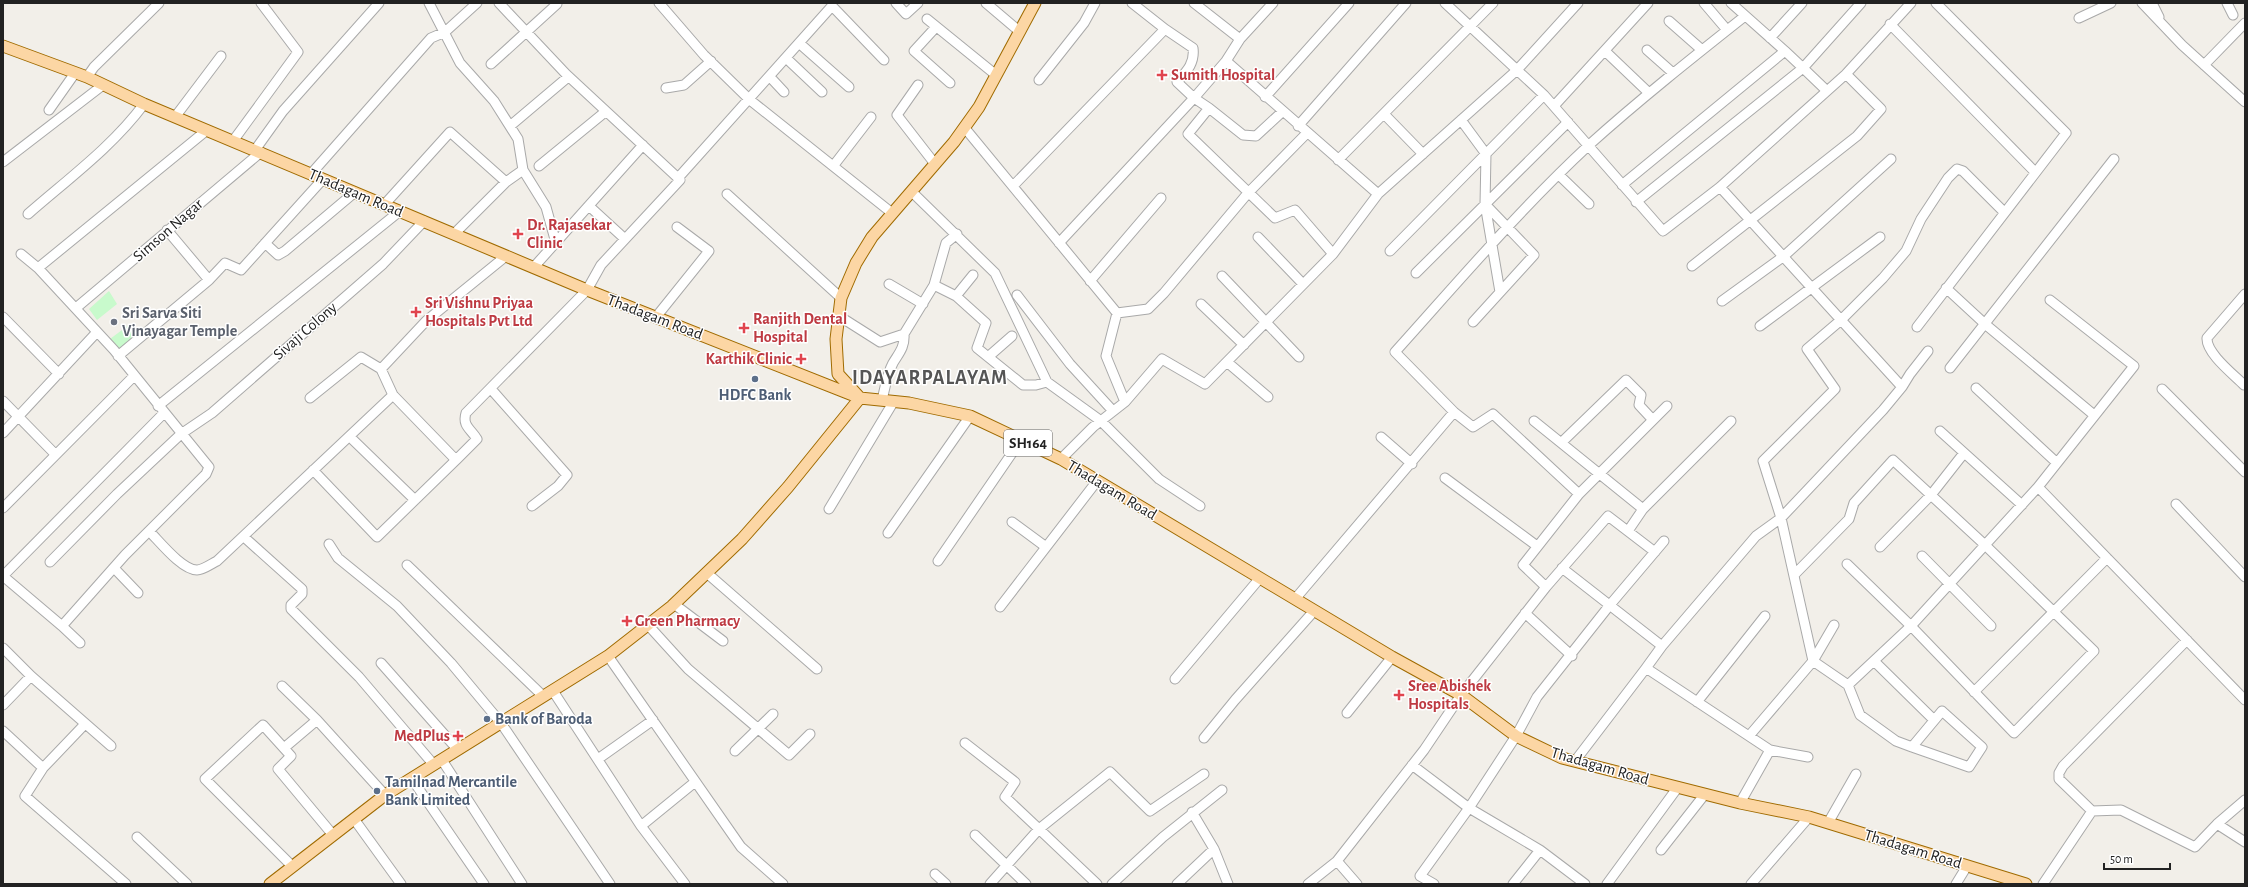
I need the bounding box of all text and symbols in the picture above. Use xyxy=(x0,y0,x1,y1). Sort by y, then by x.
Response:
place label: Sumith Hospital xyxy=(1171,67,1275,83)
marker: Sumith Hospital xyxy=(1156,69,1168,81)
street label: Thadagam Road xyxy=(306,166,406,220)
street label: Simson Nagar xyxy=(130,195,207,264)
place label: Dr. Rajasekar Clinic xyxy=(527,217,612,251)
marker: Dr. Rajasekar Clinic xyxy=(512,228,524,240)
street label: Thadagam Road xyxy=(605,291,705,343)
place label: Sri Vishnu Priyaa Hospitals Pvt Ltd xyxy=(425,295,533,329)
street label: Sivaji Colony xyxy=(270,299,341,363)
place label: Sri Sarva Siti Vinayagar Temple xyxy=(122,305,238,340)
marker: Sri Vishnu Priyaa Hospitals Pvt Ltd xyxy=(410,306,422,318)
place label: Ranjith Dental Hospital xyxy=(753,311,847,345)
marker: Sri Sarva Siti Vinayagar Temple xyxy=(109,317,119,327)
marker: Ranjith Dental Hospital xyxy=(738,322,750,334)
place label: Karthik Clinic xyxy=(706,351,792,367)
marker: Karthik Clinic xyxy=(795,353,807,365)
district label: IDAYARPALAYAM xyxy=(852,368,1008,388)
marker: HDFC Bank xyxy=(750,374,760,384)
place label: HDFC Bank xyxy=(719,387,791,403)
road number: SH164 xyxy=(1004,430,1052,456)
street label: Thadagam Road xyxy=(1065,457,1159,523)
place label: Green Pharmacy xyxy=(635,613,741,630)
marker: Green Pharmacy xyxy=(622,616,632,626)
place label: Sree Abishek Hospitals xyxy=(1408,678,1491,712)
marker: Sree Abishek Hospitals xyxy=(1393,689,1405,701)
place label: Bank of Baroda xyxy=(495,711,593,727)
marker: Bank of Baroda xyxy=(482,714,492,724)
place label: MedPlus xyxy=(394,728,450,744)
marker: MedPlus xyxy=(453,731,463,741)
street label: Thadagam Road xyxy=(1549,744,1651,788)
place label: Tamilnad Mercantile Bank Limited xyxy=(385,774,517,808)
marker: Tamilnad Mercantile Bank Limited xyxy=(372,786,382,796)
street label: Thadagam Road xyxy=(1862,827,1964,871)
scale bar xyxy=(2104,845,2170,871)
text: 50 m xyxy=(2110,853,2133,865)

